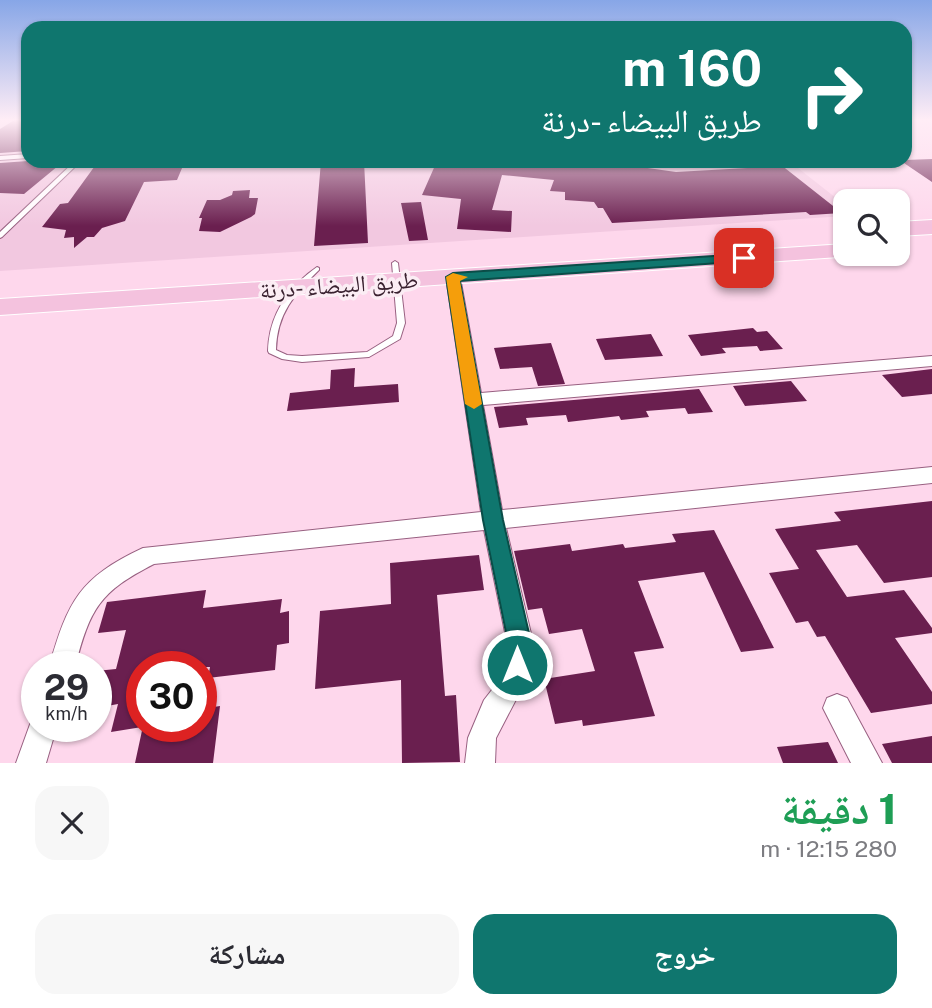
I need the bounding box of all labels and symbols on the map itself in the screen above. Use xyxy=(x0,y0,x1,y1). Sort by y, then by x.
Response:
pin xyxy=(714,228,774,288)
street label: طريق البيضاء -درنة xyxy=(259,266,419,304)
position arrow xyxy=(480,628,554,702)
speed limit sign: 30 xyxy=(126,651,217,742)

